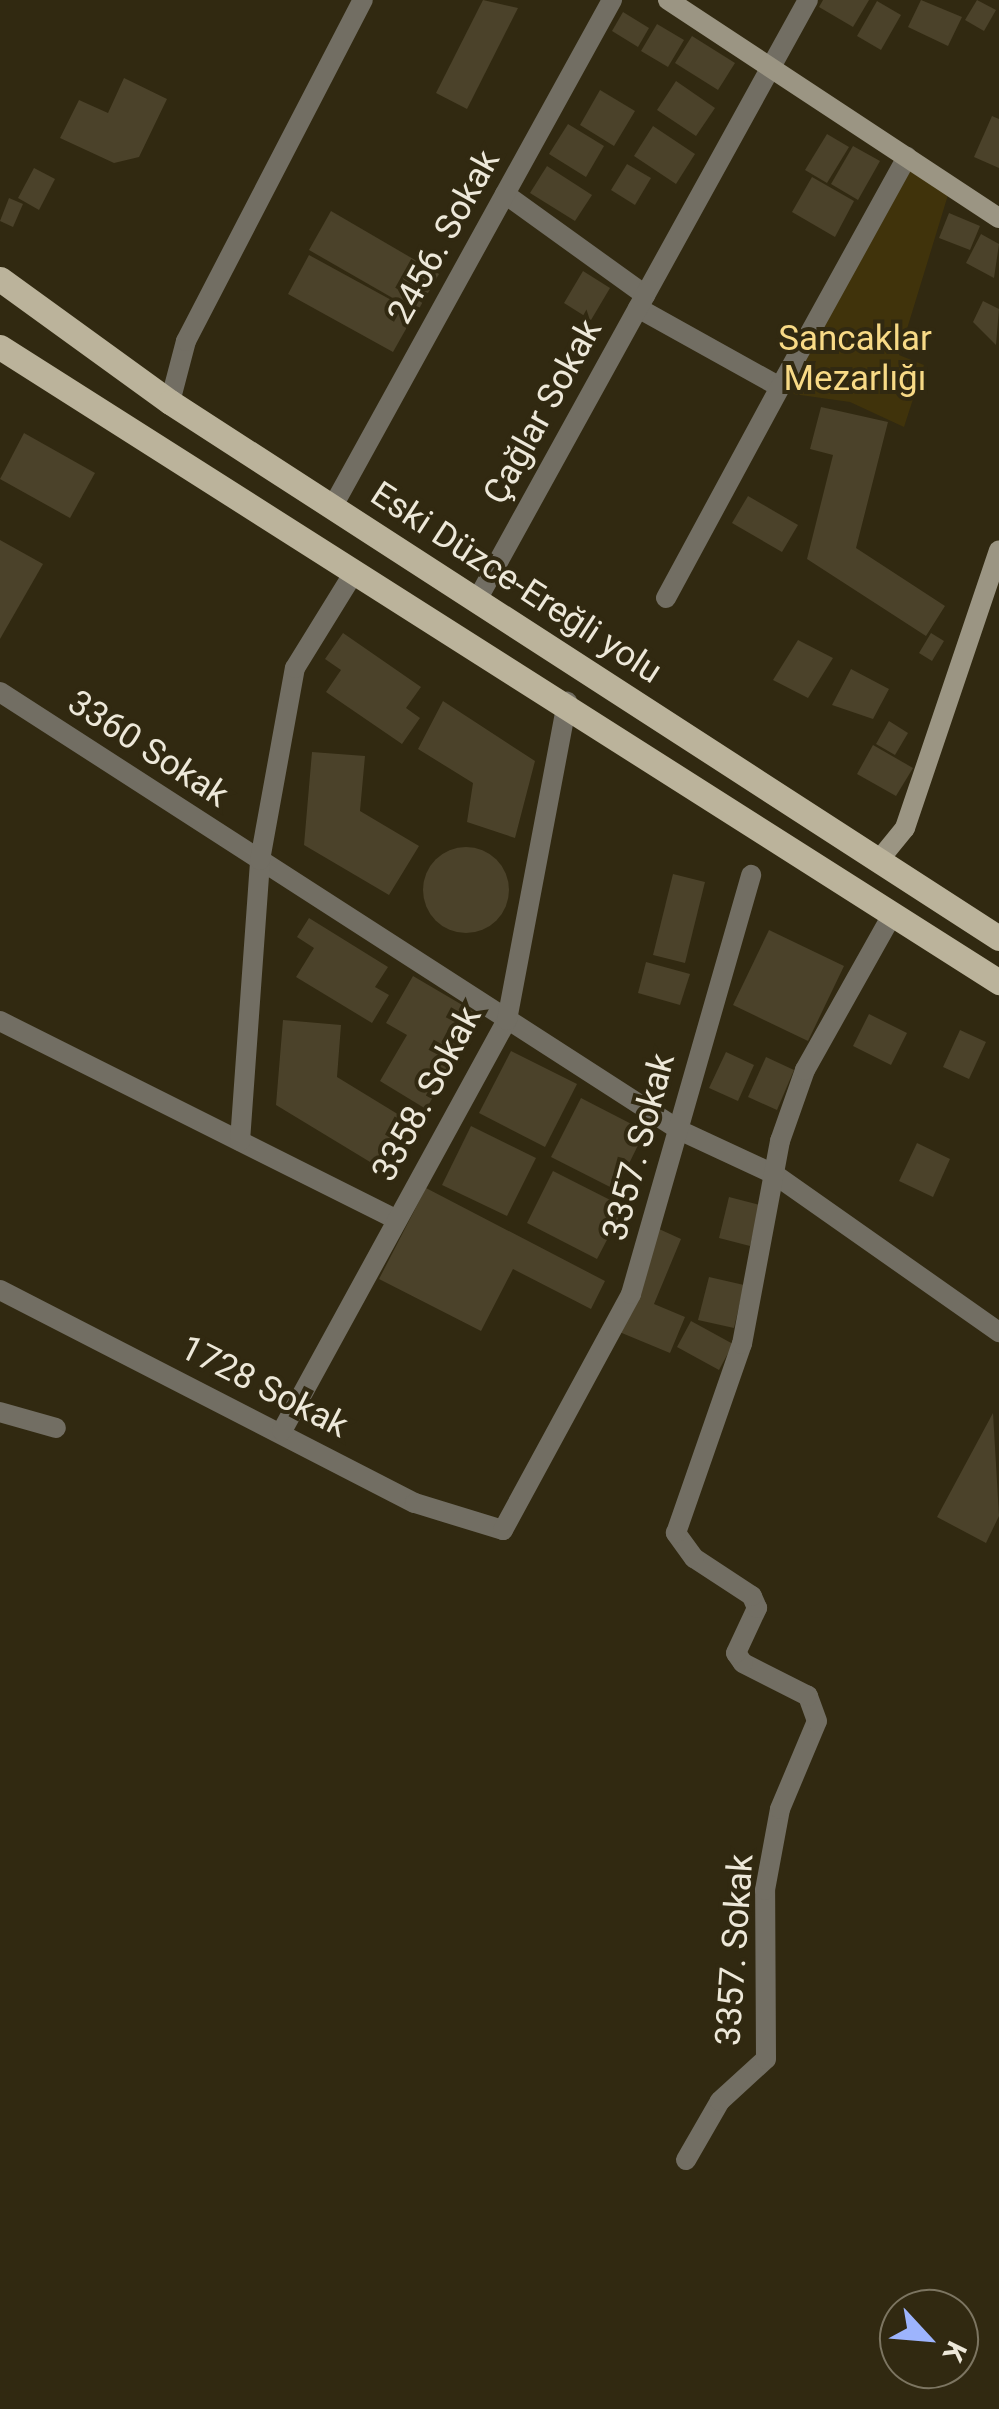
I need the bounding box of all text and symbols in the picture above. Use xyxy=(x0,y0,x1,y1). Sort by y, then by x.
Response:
street label: 2456. Sokak xyxy=(379,143,509,331)
street label: Çağlar Sokak xyxy=(475,312,611,512)
park label: Sancaklar Mezarlığı xyxy=(778,318,932,400)
street label: Eski Düzce-Ereğli yolu xyxy=(363,473,669,693)
street label: 3360 Sokak xyxy=(60,682,236,816)
street label: 3358. Sokak xyxy=(363,999,491,1189)
street label: 3357. Sokak xyxy=(594,1049,684,1245)
street label: 1728 Sokak xyxy=(173,1327,355,1447)
street label: 3357. Sokak xyxy=(707,1853,763,2047)
north arrow xyxy=(879,2289,979,2389)
text: K xyxy=(936,2336,973,2367)

